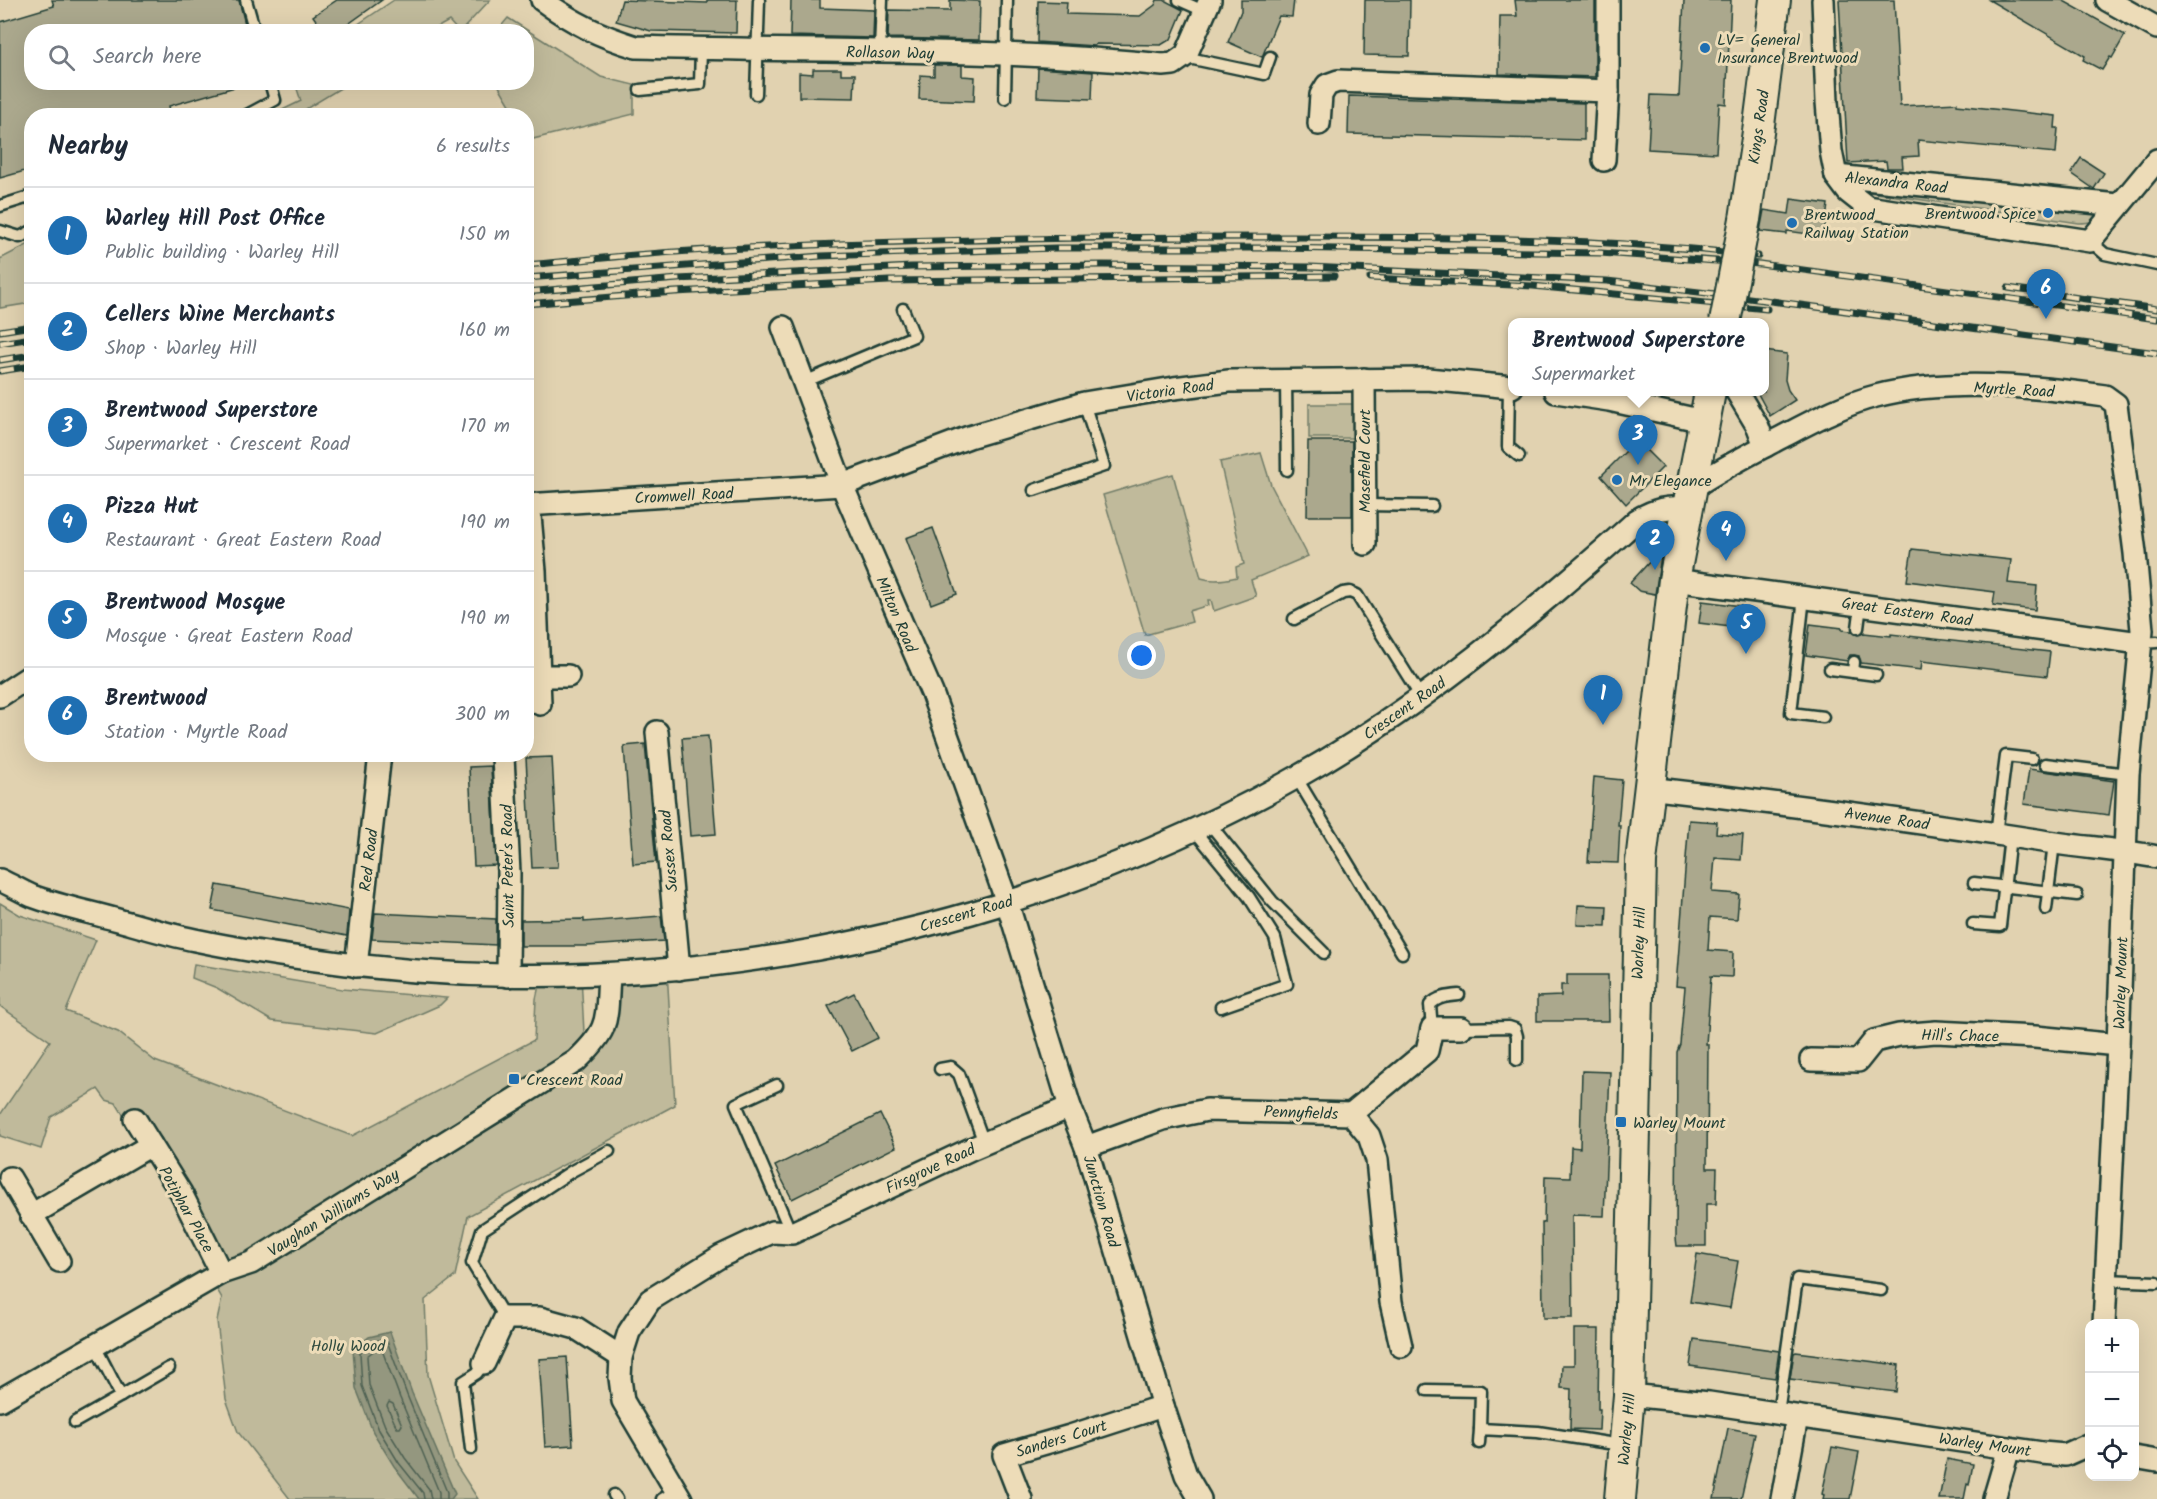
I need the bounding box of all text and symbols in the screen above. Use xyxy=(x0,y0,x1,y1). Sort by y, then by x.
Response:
search box xyxy=(24,24,534,90)
place label: LV= General Insurance Brentwood xyxy=(1717,28,1859,71)
text: Search here xyxy=(93,40,201,75)
street label: Rollason Way xyxy=(846,40,935,67)
icon: search xyxy=(45,41,78,74)
marker: LV= General Insurance Brentwood xyxy=(1698,41,1712,55)
street label: Kings Road xyxy=(1742,87,1777,166)
text: Nearby xyxy=(48,126,128,168)
text: 6 results xyxy=(436,131,510,163)
street label: Alexandra Road xyxy=(1843,166,1949,201)
text: Warley Hill Post Office xyxy=(105,202,325,237)
place label: Brentwood Spice xyxy=(1925,202,2036,227)
place label: Brentwood Railway Station xyxy=(1804,203,1909,246)
marker: Brentwood Spice xyxy=(2041,206,2055,220)
marker: Brentwood Railway Station xyxy=(1785,216,1799,230)
text: 1 xyxy=(64,219,71,251)
text: 150 m xyxy=(459,219,510,251)
text: Public building · Warley Hill xyxy=(105,237,339,269)
pin: 6 xyxy=(2026,270,2066,319)
text: Cellers Wine Merchants xyxy=(105,298,335,333)
text: 2 xyxy=(62,315,73,347)
text: 160 m xyxy=(459,315,510,347)
popup xyxy=(1508,318,1769,396)
text: Brentwood Superstore xyxy=(1532,324,1745,359)
text: Shop · Warley Hill xyxy=(105,333,257,365)
text: Supermarket xyxy=(1532,359,1636,391)
street label: Victoria Road xyxy=(1125,373,1217,410)
street label: Myrtle Road xyxy=(1973,376,2056,405)
text: Brentwood Superstore xyxy=(105,394,318,429)
street label: Masefield Court xyxy=(1353,408,1378,513)
text: 3 xyxy=(62,411,73,443)
text: 170 m xyxy=(461,411,510,443)
pin: 3 xyxy=(1618,416,1658,465)
text: Supermarket · Crescent Road xyxy=(105,429,350,461)
place label: Mr Elegance xyxy=(1629,469,1712,494)
marker: Mr Elegance xyxy=(1610,473,1624,487)
street label: Cromwell Road xyxy=(634,481,735,512)
text: Pizza Hut xyxy=(105,490,199,525)
text: 4 xyxy=(62,507,73,539)
text: 190 m xyxy=(460,507,510,539)
pin: 4 xyxy=(1706,512,1746,561)
pin: 2 xyxy=(1636,520,1674,570)
text: Restaurant · Great Eastern Road xyxy=(105,525,381,557)
street label: Milton Road xyxy=(868,573,923,658)
text: Brentwood Mosque xyxy=(105,586,285,621)
street label: Great Eastern Road xyxy=(1840,591,1975,634)
text: 5 xyxy=(62,603,73,635)
text: 190 m xyxy=(460,603,510,635)
pin: 5 xyxy=(1726,604,1766,654)
text: Mosque · Great Eastern Road xyxy=(105,621,352,653)
your location xyxy=(1127,641,1156,670)
street label: Crescent Road xyxy=(1358,671,1452,747)
pin: 1 xyxy=(1584,676,1622,725)
text: Brentwood xyxy=(105,682,207,717)
text: 6 xyxy=(62,699,73,731)
text: 300 m xyxy=(455,699,510,731)
text: Station · Myrtle Road xyxy=(105,717,287,749)
street label: Avenue Road xyxy=(1843,801,1932,838)
street label: Saint Peter's Road xyxy=(495,803,522,928)
street label: Sussex Road xyxy=(653,808,686,893)
street label: Red Road xyxy=(353,826,386,893)
street label: Crescent Road xyxy=(917,889,1017,940)
street label: Warley Hill xyxy=(1626,906,1653,980)
street label: Warley Mount xyxy=(2107,936,2136,1030)
street label: Hill's Chace xyxy=(1921,1023,1999,1050)
place label: Crescent Road xyxy=(526,1068,623,1093)
marker: Crescent Road xyxy=(507,1072,521,1086)
street label: Pennyfields xyxy=(1263,1100,1339,1127)
place label: Warley Mount xyxy=(1633,1111,1726,1136)
marker: Warley Mount xyxy=(1614,1115,1628,1129)
street label: Firsgrove Road xyxy=(881,1137,981,1201)
street label: Junction Road xyxy=(1075,1152,1126,1252)
street label: Potiphar Place xyxy=(152,1162,220,1258)
street label: Vaughan Williams Way xyxy=(263,1162,405,1264)
map controls xyxy=(2085,1319,2139,1481)
button: + xyxy=(2085,1319,2139,1373)
park label: Holly Wood xyxy=(311,1334,386,1359)
button: − xyxy=(2085,1373,2139,1427)
street label: Warley Hill xyxy=(1612,1392,1643,1466)
street label: Sanders Court xyxy=(1013,1413,1111,1465)
street label: Warley Mount xyxy=(1937,1427,2033,1464)
button: locate xyxy=(2085,1427,2139,1481)

